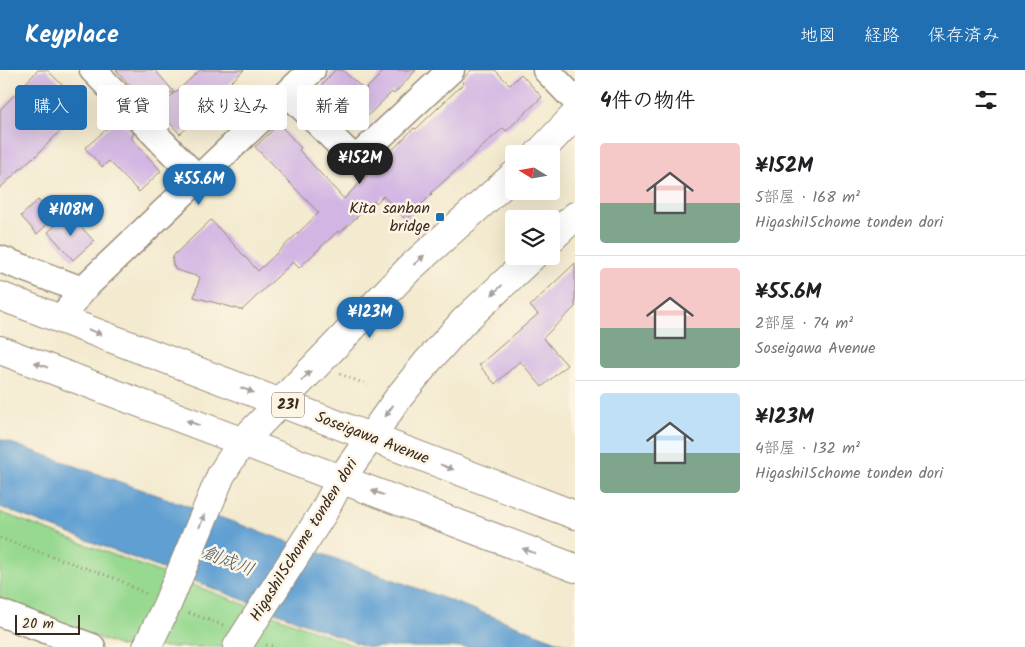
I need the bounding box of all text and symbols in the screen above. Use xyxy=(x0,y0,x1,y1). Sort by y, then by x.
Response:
text: Keyplace xyxy=(25,16,119,55)
text: 地図 xyxy=(800,22,836,51)
text: 経路 xyxy=(864,22,900,51)
text: 保存済み xyxy=(928,22,1000,51)
chip: 購入 xyxy=(15,85,87,130)
chip: 賃貸 xyxy=(97,85,169,130)
chip: 絞り込み xyxy=(179,85,287,130)
chip: 新着 xyxy=(297,85,369,130)
text: 4件の物件 xyxy=(600,85,695,118)
icon: filters xyxy=(972,86,1000,114)
pin: ¥152M xyxy=(325,142,395,185)
north arrow xyxy=(505,145,560,200)
map controls xyxy=(505,145,560,265)
text: ¥152M xyxy=(338,146,382,171)
text: ¥152M xyxy=(755,150,813,183)
icon: home xyxy=(640,163,700,223)
pin: ¥55.6M xyxy=(158,164,240,206)
text: ¥55.6M xyxy=(174,167,224,192)
text: 5部屋 · 168 m² xyxy=(755,185,860,210)
pin: ¥108M xyxy=(36,194,106,237)
place label: Kita sanban bridge xyxy=(349,196,430,239)
text: ¥108M xyxy=(49,198,93,223)
button: layers xyxy=(505,210,560,265)
text: Higashi15chome tonden dori xyxy=(755,210,943,235)
marker: Kita sanban bridge xyxy=(434,211,446,223)
one-way arrow xyxy=(413,254,425,266)
text: ¥55.6M xyxy=(755,276,821,309)
one-way arrow xyxy=(491,284,503,296)
icon: home xyxy=(640,288,700,348)
pin: ¥123M xyxy=(335,296,405,339)
text: ¥123M xyxy=(348,300,392,325)
text: 2部屋 · 74 m² xyxy=(755,311,853,336)
one-way arrow xyxy=(88,328,103,336)
text: Soseigawa Avenue xyxy=(755,336,875,361)
one-way arrow xyxy=(33,361,48,369)
one-way arrow xyxy=(299,370,311,382)
one-way arrow xyxy=(240,386,255,394)
road number: 231 xyxy=(272,392,304,418)
text: ¥123M xyxy=(755,401,814,434)
one-way arrow xyxy=(384,404,394,418)
street label: Soseigawa Avenue xyxy=(311,405,433,471)
icon: home xyxy=(640,413,700,473)
one-way arrow xyxy=(185,419,200,427)
text: 4部屋 · 132 m² xyxy=(755,436,860,461)
street label: Higashi15chome tonden dori xyxy=(244,453,365,626)
text: Higashi15chome tonden dori xyxy=(755,461,943,486)
one-way arrow xyxy=(440,464,455,471)
one-way arrow xyxy=(371,488,385,496)
one-way arrow xyxy=(199,514,207,528)
water label: 創成川 xyxy=(198,539,258,585)
one-way arrow xyxy=(522,546,537,554)
scale bar xyxy=(15,612,80,635)
text: 20 m xyxy=(22,613,54,635)

